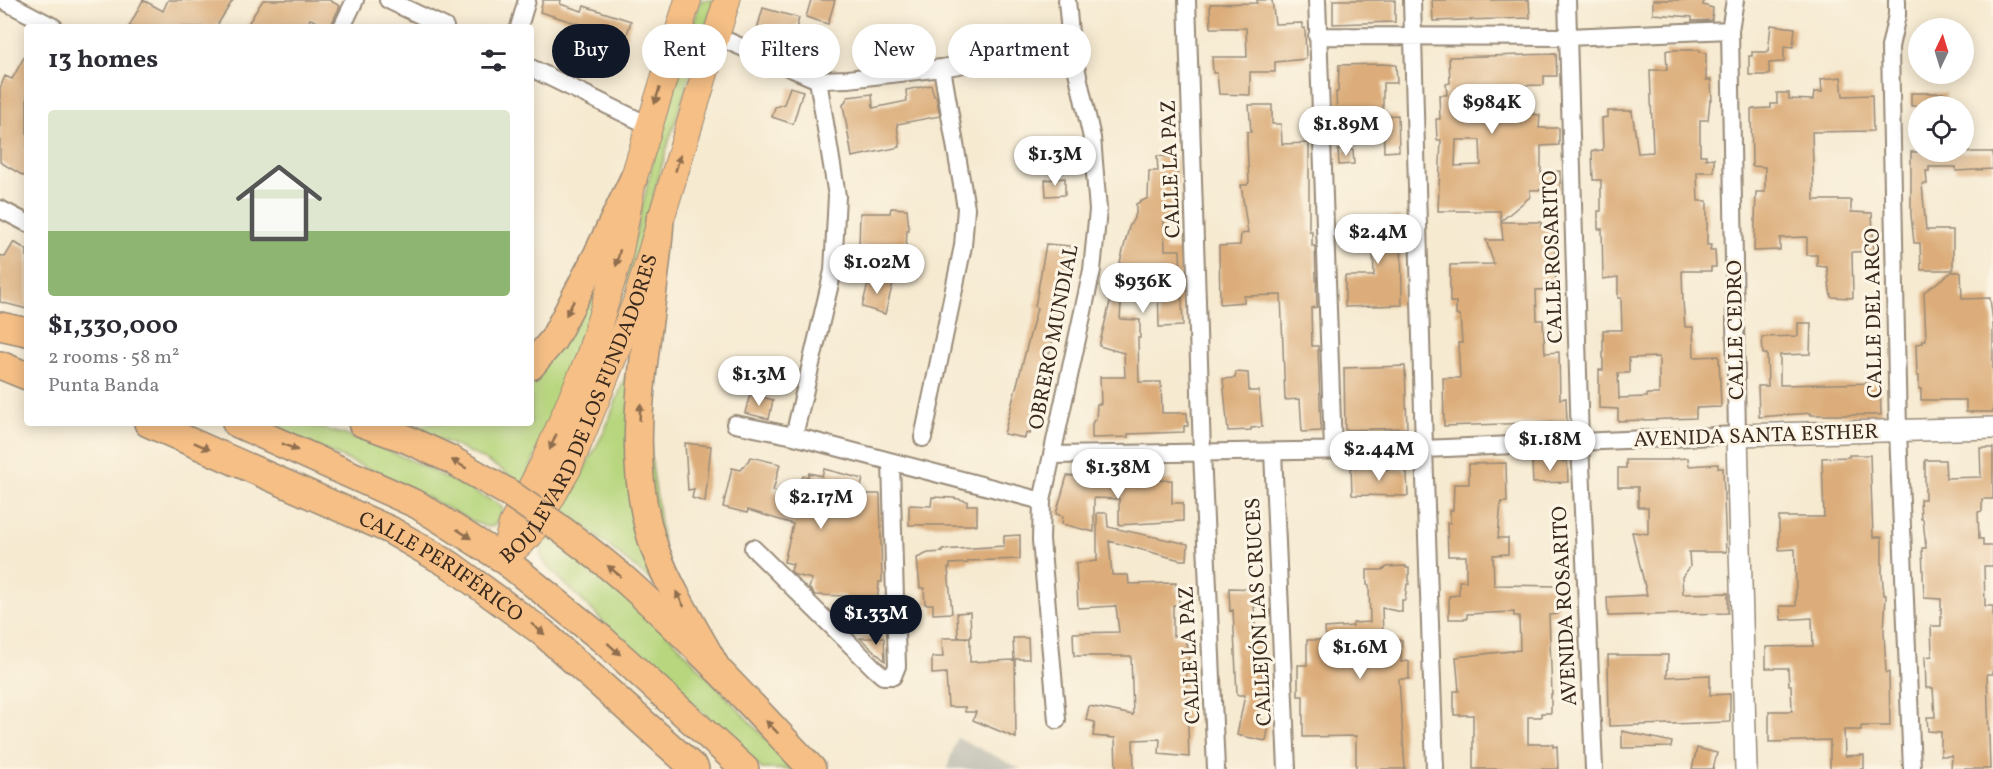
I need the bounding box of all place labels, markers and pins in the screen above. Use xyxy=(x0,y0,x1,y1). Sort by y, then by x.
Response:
pin: $984K xyxy=(1450,84,1534,135)
pin: $1.89M xyxy=(1297,106,1395,157)
pin: $1.3M xyxy=(1013,136,1097,187)
pin: $2.4M xyxy=(1336,214,1420,265)
pin: $1.02M xyxy=(828,244,926,295)
pin: $936K xyxy=(1101,263,1185,314)
pin: $1.3M xyxy=(717,356,801,407)
pin: $1.18M xyxy=(1501,421,1599,472)
pin: $2.44M xyxy=(1330,431,1428,482)
pin: $1.38M xyxy=(1069,449,1167,500)
pin: $2.17M xyxy=(772,479,870,530)
pin: $1.33M xyxy=(827,595,925,646)
pin: $1.6M xyxy=(1318,629,1402,680)

